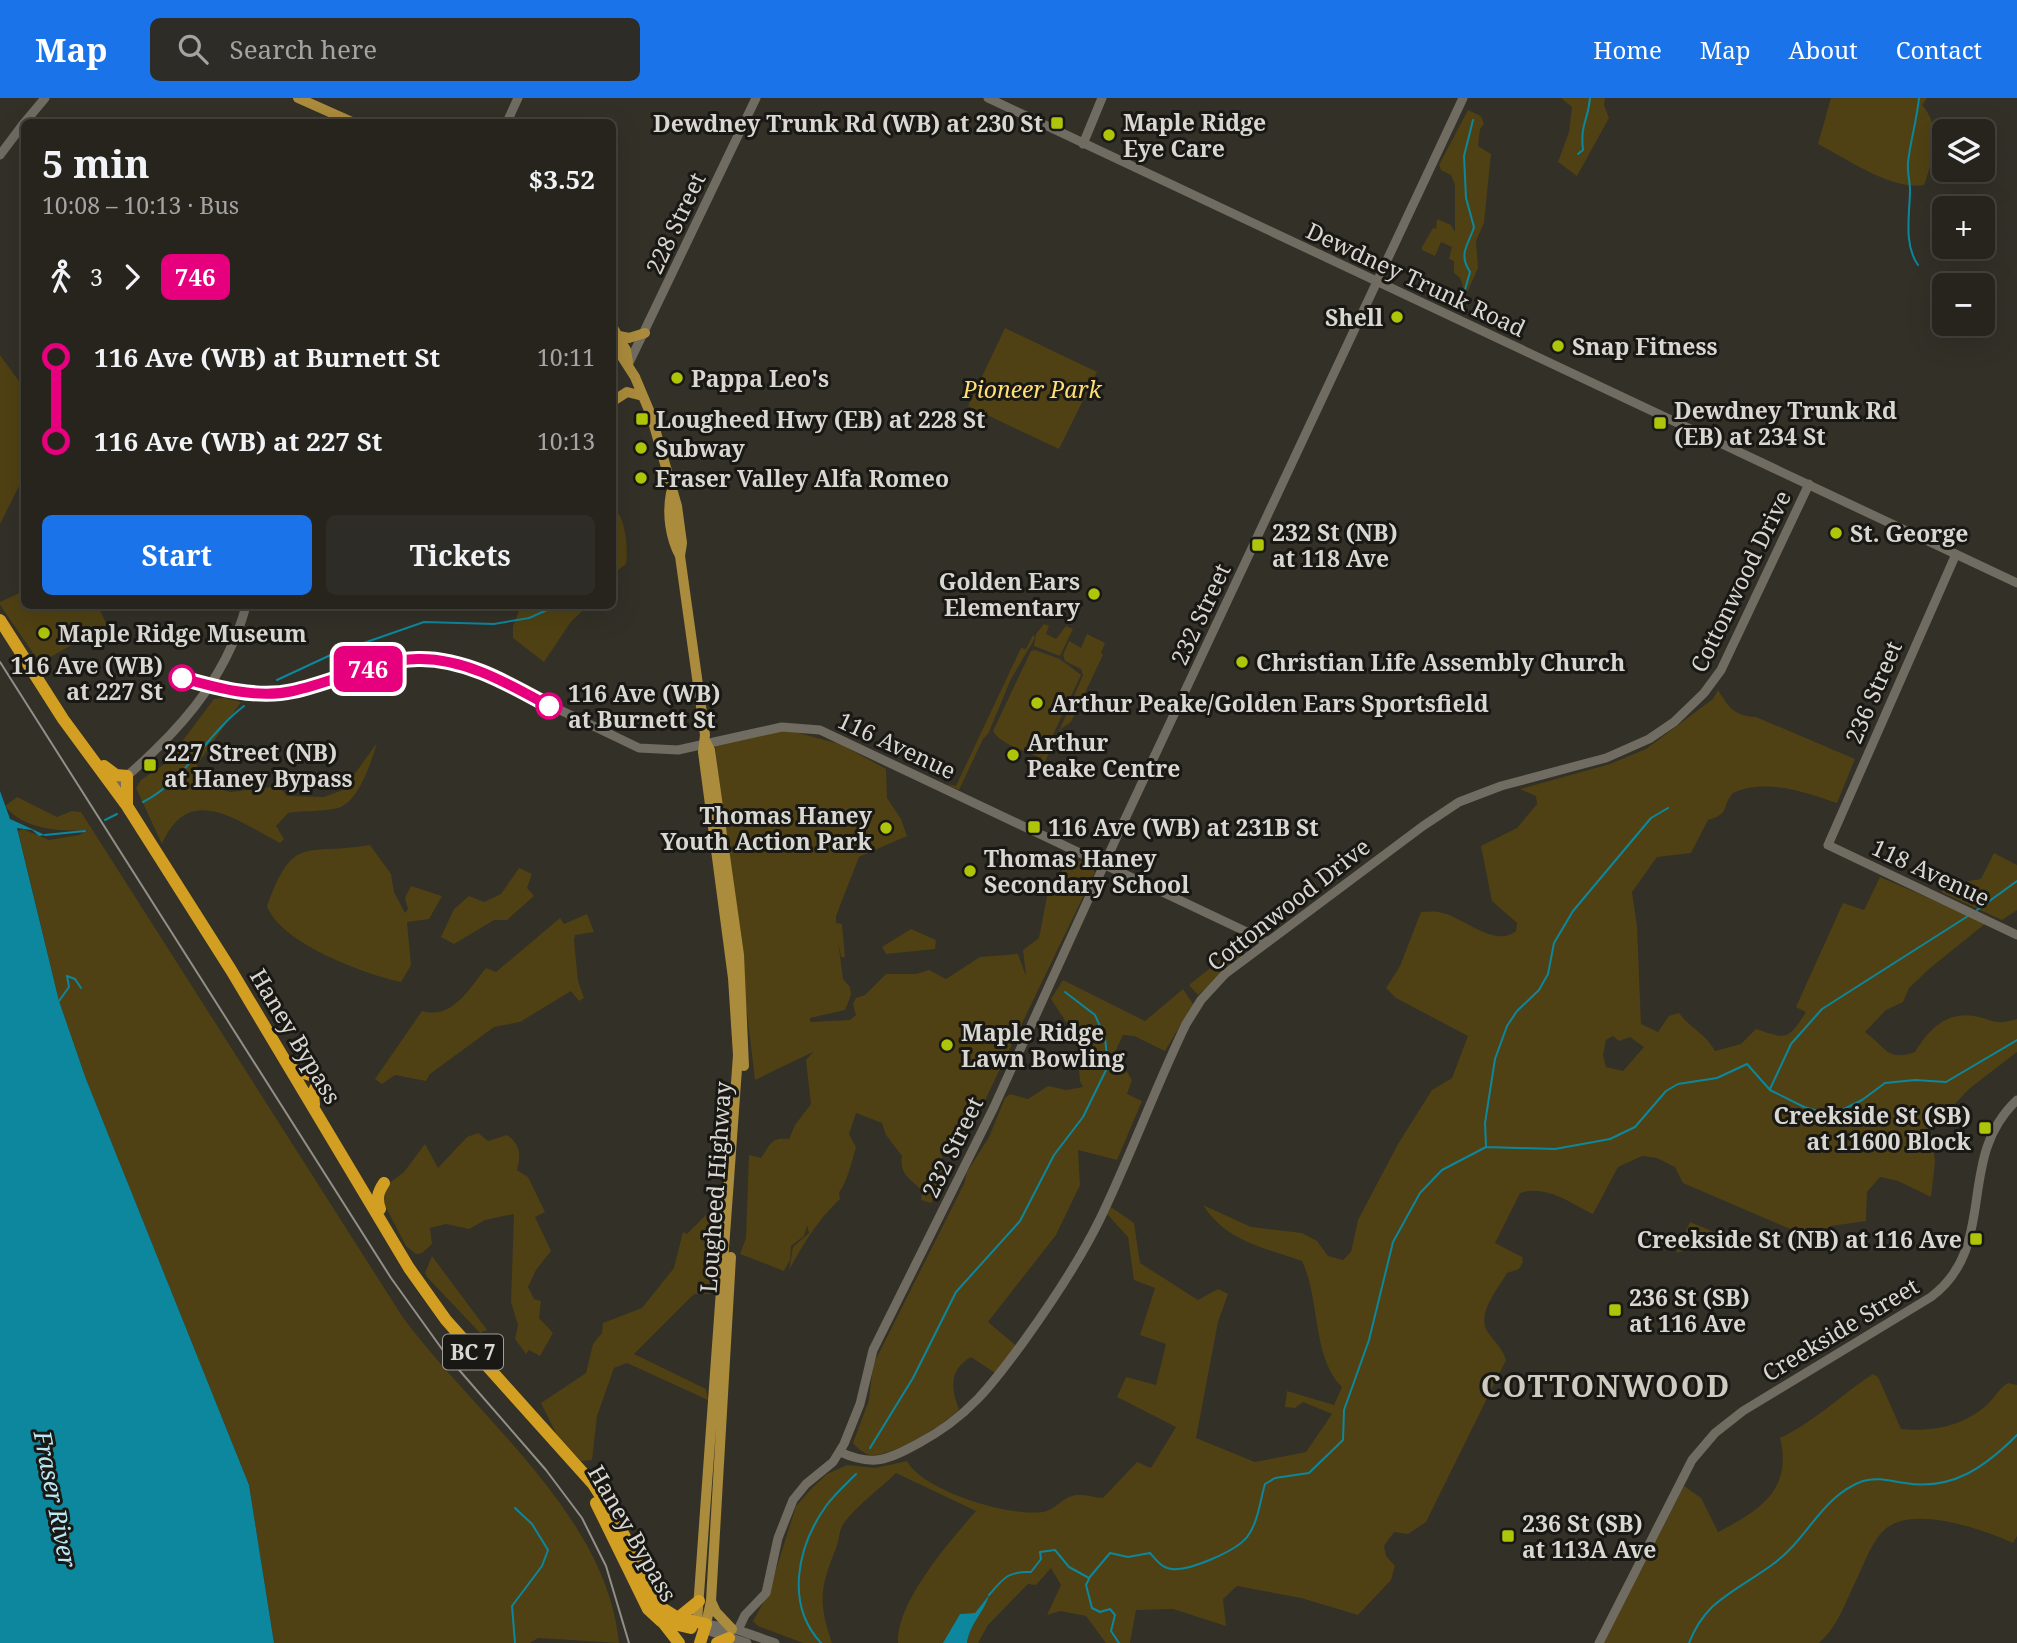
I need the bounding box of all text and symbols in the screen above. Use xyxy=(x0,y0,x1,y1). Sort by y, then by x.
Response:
search box xyxy=(150,18,640,81)
text: Map xyxy=(35,27,108,72)
icon: search xyxy=(174,30,212,68)
text: Search here xyxy=(230,31,377,67)
text: Home xyxy=(1593,33,1662,66)
text: Map xyxy=(1700,33,1751,66)
text: About xyxy=(1789,33,1858,66)
text: Contact xyxy=(1896,33,1982,66)
place label: Maple Ridge Eye Care xyxy=(1123,106,1266,164)
place label: Dewdney Trunk Rd (WB) at 230 St xyxy=(653,107,1043,139)
marker: Dewdney Trunk Rd (WB) at 230 St xyxy=(1049,115,1065,131)
map controls xyxy=(1932,119,1995,336)
button: layers xyxy=(1932,119,1995,182)
marker: Maple Ridge Eye Care xyxy=(1101,127,1117,143)
text: 5 min xyxy=(42,137,150,189)
text: $3.52 xyxy=(529,161,595,197)
street label: 228 Street xyxy=(638,167,712,279)
text: 10:08 – 10:13 · Bus xyxy=(42,189,239,221)
button: + xyxy=(1932,196,1995,259)
street label: Dewdney Trunk Road xyxy=(1301,214,1531,344)
icon: walk xyxy=(42,258,80,296)
icon: forward xyxy=(113,258,151,296)
text: 746 xyxy=(175,260,216,293)
text: 3 xyxy=(90,261,103,293)
button: − xyxy=(1932,273,1995,336)
place label: Shell xyxy=(1325,301,1383,333)
marker: Shell xyxy=(1389,309,1405,325)
place label: Snap Fitness xyxy=(1572,330,1718,362)
marker: Snap Fitness xyxy=(1550,338,1566,354)
text: 116 Ave (WB) at Burnett St xyxy=(94,339,440,375)
text: 10:11 xyxy=(537,341,595,373)
place label: Pappa Leo's xyxy=(691,362,829,394)
marker: Pappa Leo's xyxy=(669,370,685,386)
park label: Pioneer Park xyxy=(961,373,1102,405)
place label: Dewdney Trunk Rd (EB) at 234 St xyxy=(1674,394,1897,452)
place label: Lougheed Hwy (EB) at 228 St xyxy=(656,403,985,435)
marker: Lougheed Hwy (EB) at 228 St xyxy=(634,411,650,427)
marker: Dewdney Trunk Rd (EB) at 234 St xyxy=(1652,415,1668,431)
text: 116 Ave (WB) at 227 St xyxy=(94,423,382,459)
text: 10:13 xyxy=(537,425,595,457)
place label: Subway xyxy=(655,432,746,464)
marker: Subway xyxy=(633,440,649,456)
place label: Fraser Valley Alfa Romeo xyxy=(655,462,949,494)
marker: Fraser Valley Alfa Romeo xyxy=(633,470,649,486)
street label: Cottonwood Drive xyxy=(1682,485,1798,677)
button: Start xyxy=(42,515,312,595)
button: Tickets xyxy=(326,515,595,595)
place label: 232 St (NB) at 118 Ave xyxy=(1272,516,1398,574)
place label: St. George xyxy=(1850,517,1968,549)
marker: St. George xyxy=(1828,525,1844,541)
marker: 232 St (NB) at 118 Ave xyxy=(1250,537,1266,553)
street label: 232 Street xyxy=(1163,558,1237,670)
place label: Golden Ears Elementary xyxy=(939,565,1081,623)
marker: Golden Ears Elementary xyxy=(1086,586,1102,602)
place label: Maple Ridge Museum xyxy=(58,617,307,649)
marker: Maple Ridge Museum xyxy=(36,625,52,641)
street label: 236 Street xyxy=(1837,636,1909,748)
line badge: 746 xyxy=(328,646,408,692)
place label: Christian Life Assembly Church xyxy=(1256,646,1625,678)
place label: 116 Ave (WB) at 227 St xyxy=(11,649,163,707)
text: 746 xyxy=(348,652,388,685)
marker: Christian Life Assembly Church xyxy=(1234,654,1250,670)
marker: 116 Ave (WB) at 227 St xyxy=(169,665,195,691)
place label: 116 Ave (WB) at Burnett St xyxy=(568,677,720,735)
place label: Arthur Peake/Golden Ears Sportsfield xyxy=(1051,687,1489,719)
marker: 116 Ave (WB) at Burnett St xyxy=(536,693,562,719)
marker: Arthur Peake/Golden Ears Sportsfield xyxy=(1029,695,1045,711)
street label: 116 Avenue xyxy=(833,704,961,786)
place label: Arthur Peake Centre xyxy=(1027,726,1180,784)
place label: 227 Street (NB) at Haney Bypass xyxy=(164,736,353,794)
marker: Arthur Peake Centre xyxy=(1005,747,1021,763)
marker: 227 Street (NB) at Haney Bypass xyxy=(142,757,158,773)
place label: Thomas Haney Youth Action Park xyxy=(661,799,873,857)
place label: 116 Ave (WB) at 231B St xyxy=(1048,811,1319,843)
marker: 116 Ave (WB) at 231B St xyxy=(1026,819,1042,835)
marker: Thomas Haney Youth Action Park xyxy=(878,820,894,836)
street label: Cottonwood Drive xyxy=(1200,830,1376,978)
street label: 118 Avenue xyxy=(1867,831,1995,913)
place label: Thomas Haney Secondary School xyxy=(984,842,1189,900)
marker: Thomas Haney Secondary School xyxy=(962,863,978,879)
street label: Haney Bypass xyxy=(243,962,349,1110)
place label: Maple Ridge Lawn Bowling xyxy=(961,1016,1125,1074)
marker: Maple Ridge Lawn Bowling xyxy=(939,1037,955,1053)
street label: Lougheed Highway xyxy=(692,1080,738,1294)
street label: 232 Street xyxy=(914,1091,990,1203)
place label: Creekside St (SB) at 11600 Block xyxy=(1774,1099,1971,1157)
marker: Creekside St (SB) at 11600 Block xyxy=(1977,1120,1993,1136)
place label: Creekside St (NB) at 116 Ave xyxy=(1637,1223,1962,1255)
marker: Creekside St (NB) at 116 Ave xyxy=(1968,1231,1984,1247)
street label: Creekside Street xyxy=(1756,1270,1924,1388)
place label: 236 St (SB) at 116 Ave xyxy=(1629,1281,1750,1339)
marker: 236 St (SB) at 116 Ave xyxy=(1607,1302,1623,1318)
road number: BC 7 xyxy=(443,1334,503,1370)
district label: COTTONWOOD xyxy=(1481,1365,1731,1406)
water label: Fraser River xyxy=(26,1427,86,1571)
street label: Haney Bypass xyxy=(581,1459,685,1607)
place label: 236 St (SB) at 113A Ave xyxy=(1522,1507,1656,1565)
marker: 236 St (SB) at 113A Ave xyxy=(1500,1528,1516,1544)

